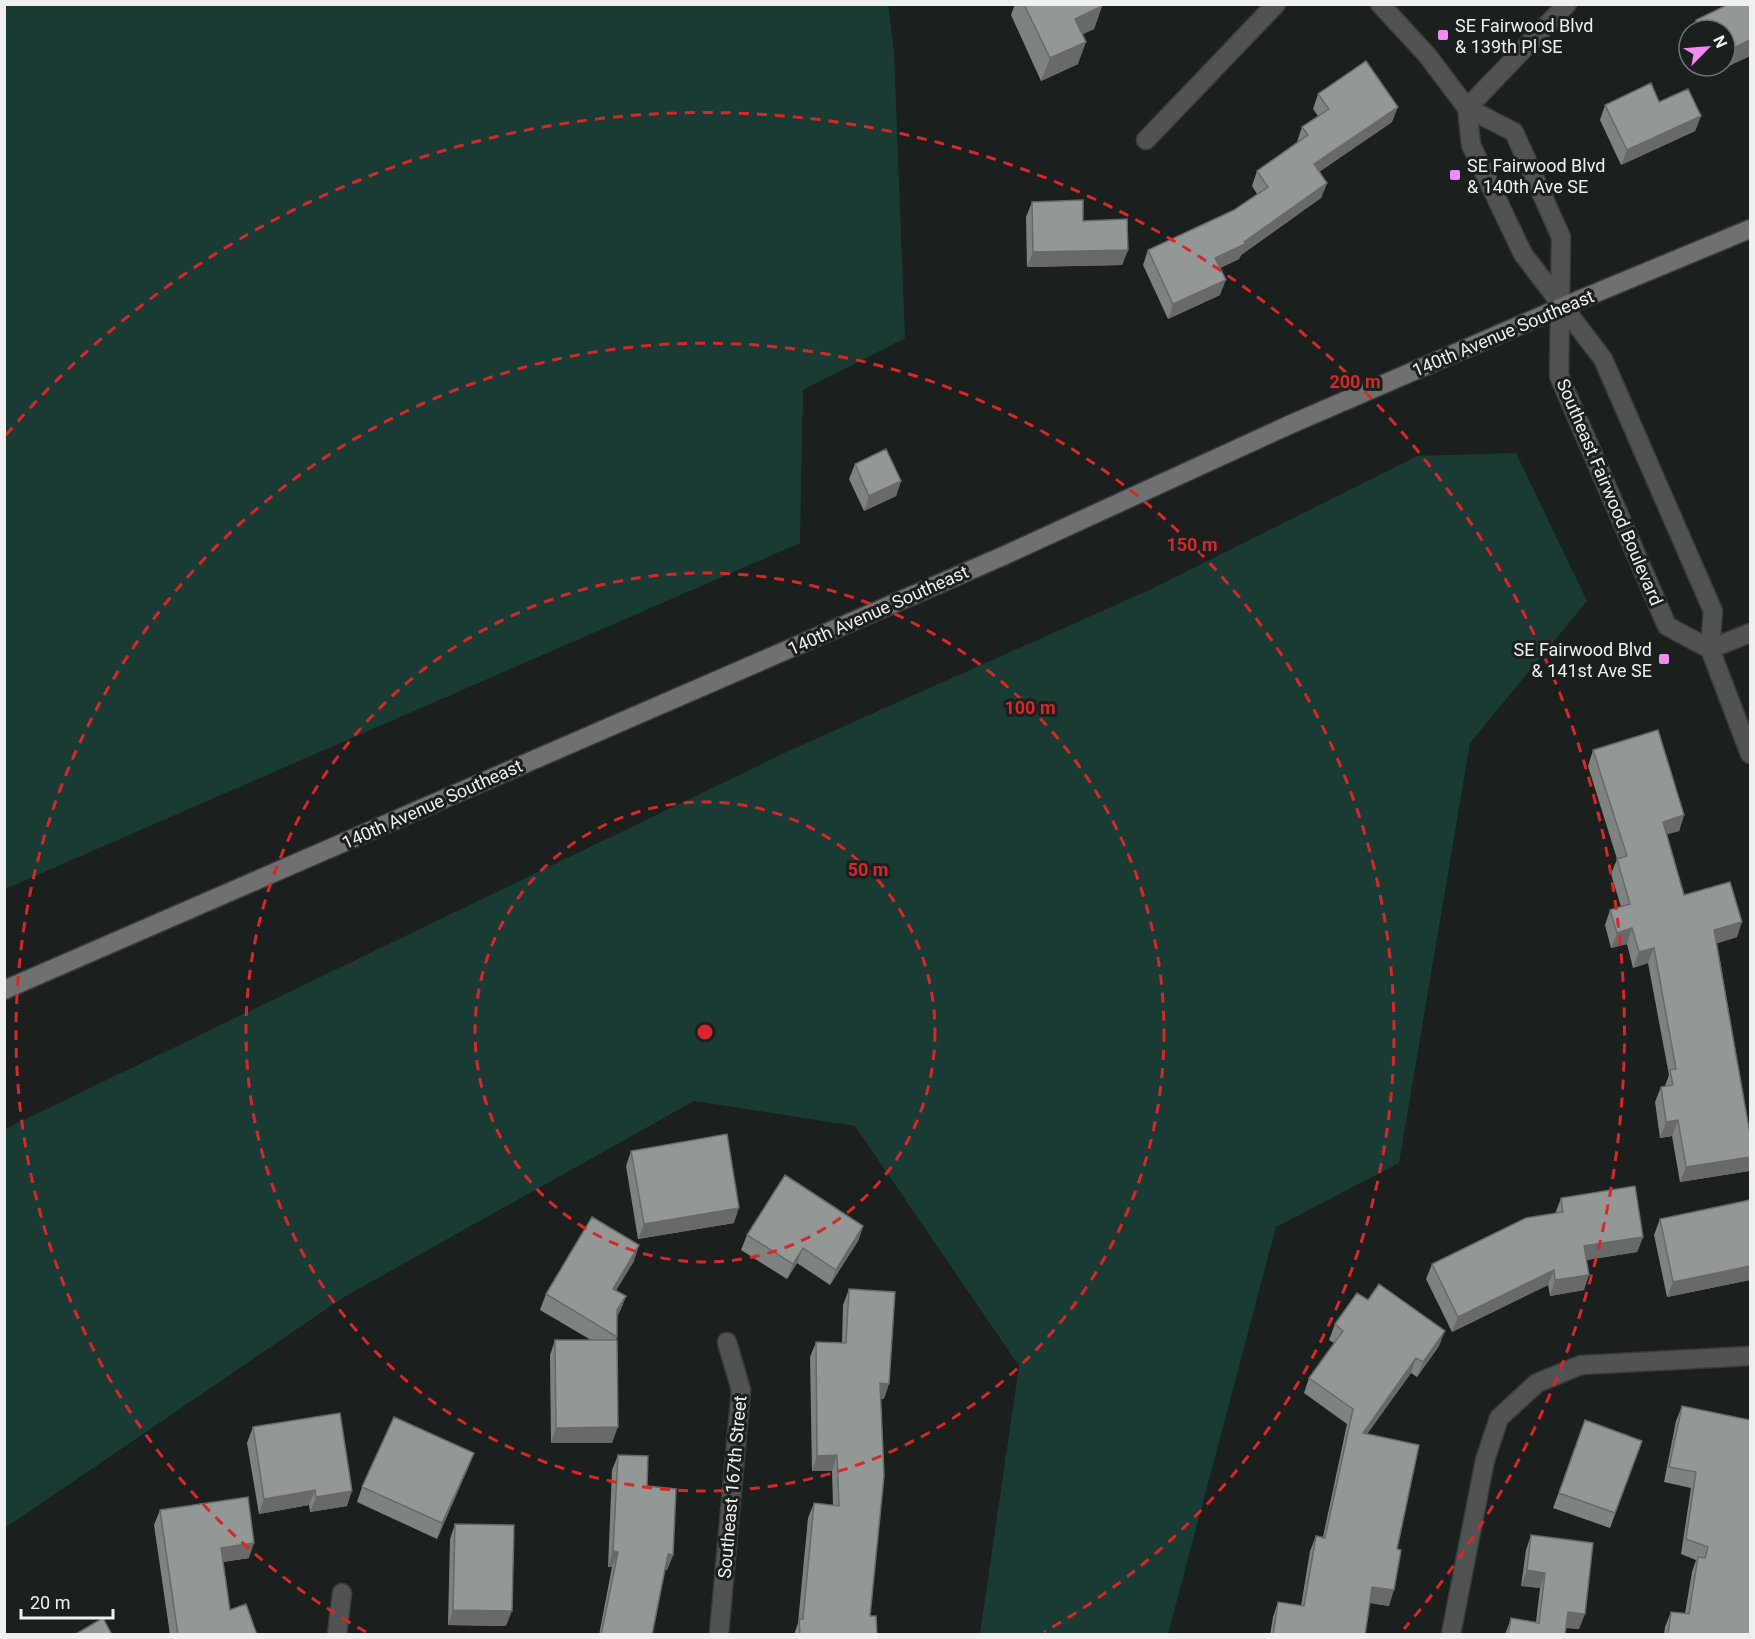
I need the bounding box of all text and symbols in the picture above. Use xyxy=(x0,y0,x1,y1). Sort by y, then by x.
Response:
place label: SE Fairwood Blvd & 139th Pl SE xyxy=(1455,15,1593,57)
north arrow xyxy=(1677,18,1737,78)
marker: SE Fairwood Blvd & 139th Pl SE xyxy=(1436,28,1450,42)
text: N xyxy=(1709,33,1731,51)
place label: SE Fairwood Blvd & 140th Ave SE xyxy=(1467,155,1605,197)
marker: SE Fairwood Blvd & 140th Ave SE xyxy=(1448,168,1462,182)
street label: 140th Avenue Southeast xyxy=(1409,285,1597,381)
text: 200 m xyxy=(1329,371,1381,392)
street label: Southeast Fairwood Boulevard xyxy=(1553,376,1667,608)
text: 150 m xyxy=(1166,534,1218,555)
street label: 140th Avenue Southeast xyxy=(785,561,972,659)
place label: SE Fairwood Blvd & 141st Ave SE xyxy=(1514,639,1652,681)
marker: SE Fairwood Blvd & 141st Ave SE xyxy=(1657,652,1671,666)
text: 100 m xyxy=(1004,697,1056,718)
street label: 140th Avenue Southeast xyxy=(339,755,526,853)
text: 50 m xyxy=(848,859,888,880)
centre of rings xyxy=(695,1022,715,1042)
street label: Southeast 167th Street xyxy=(714,1394,750,1579)
scale bar xyxy=(21,1582,112,1620)
text: 20 m xyxy=(30,1592,70,1613)

